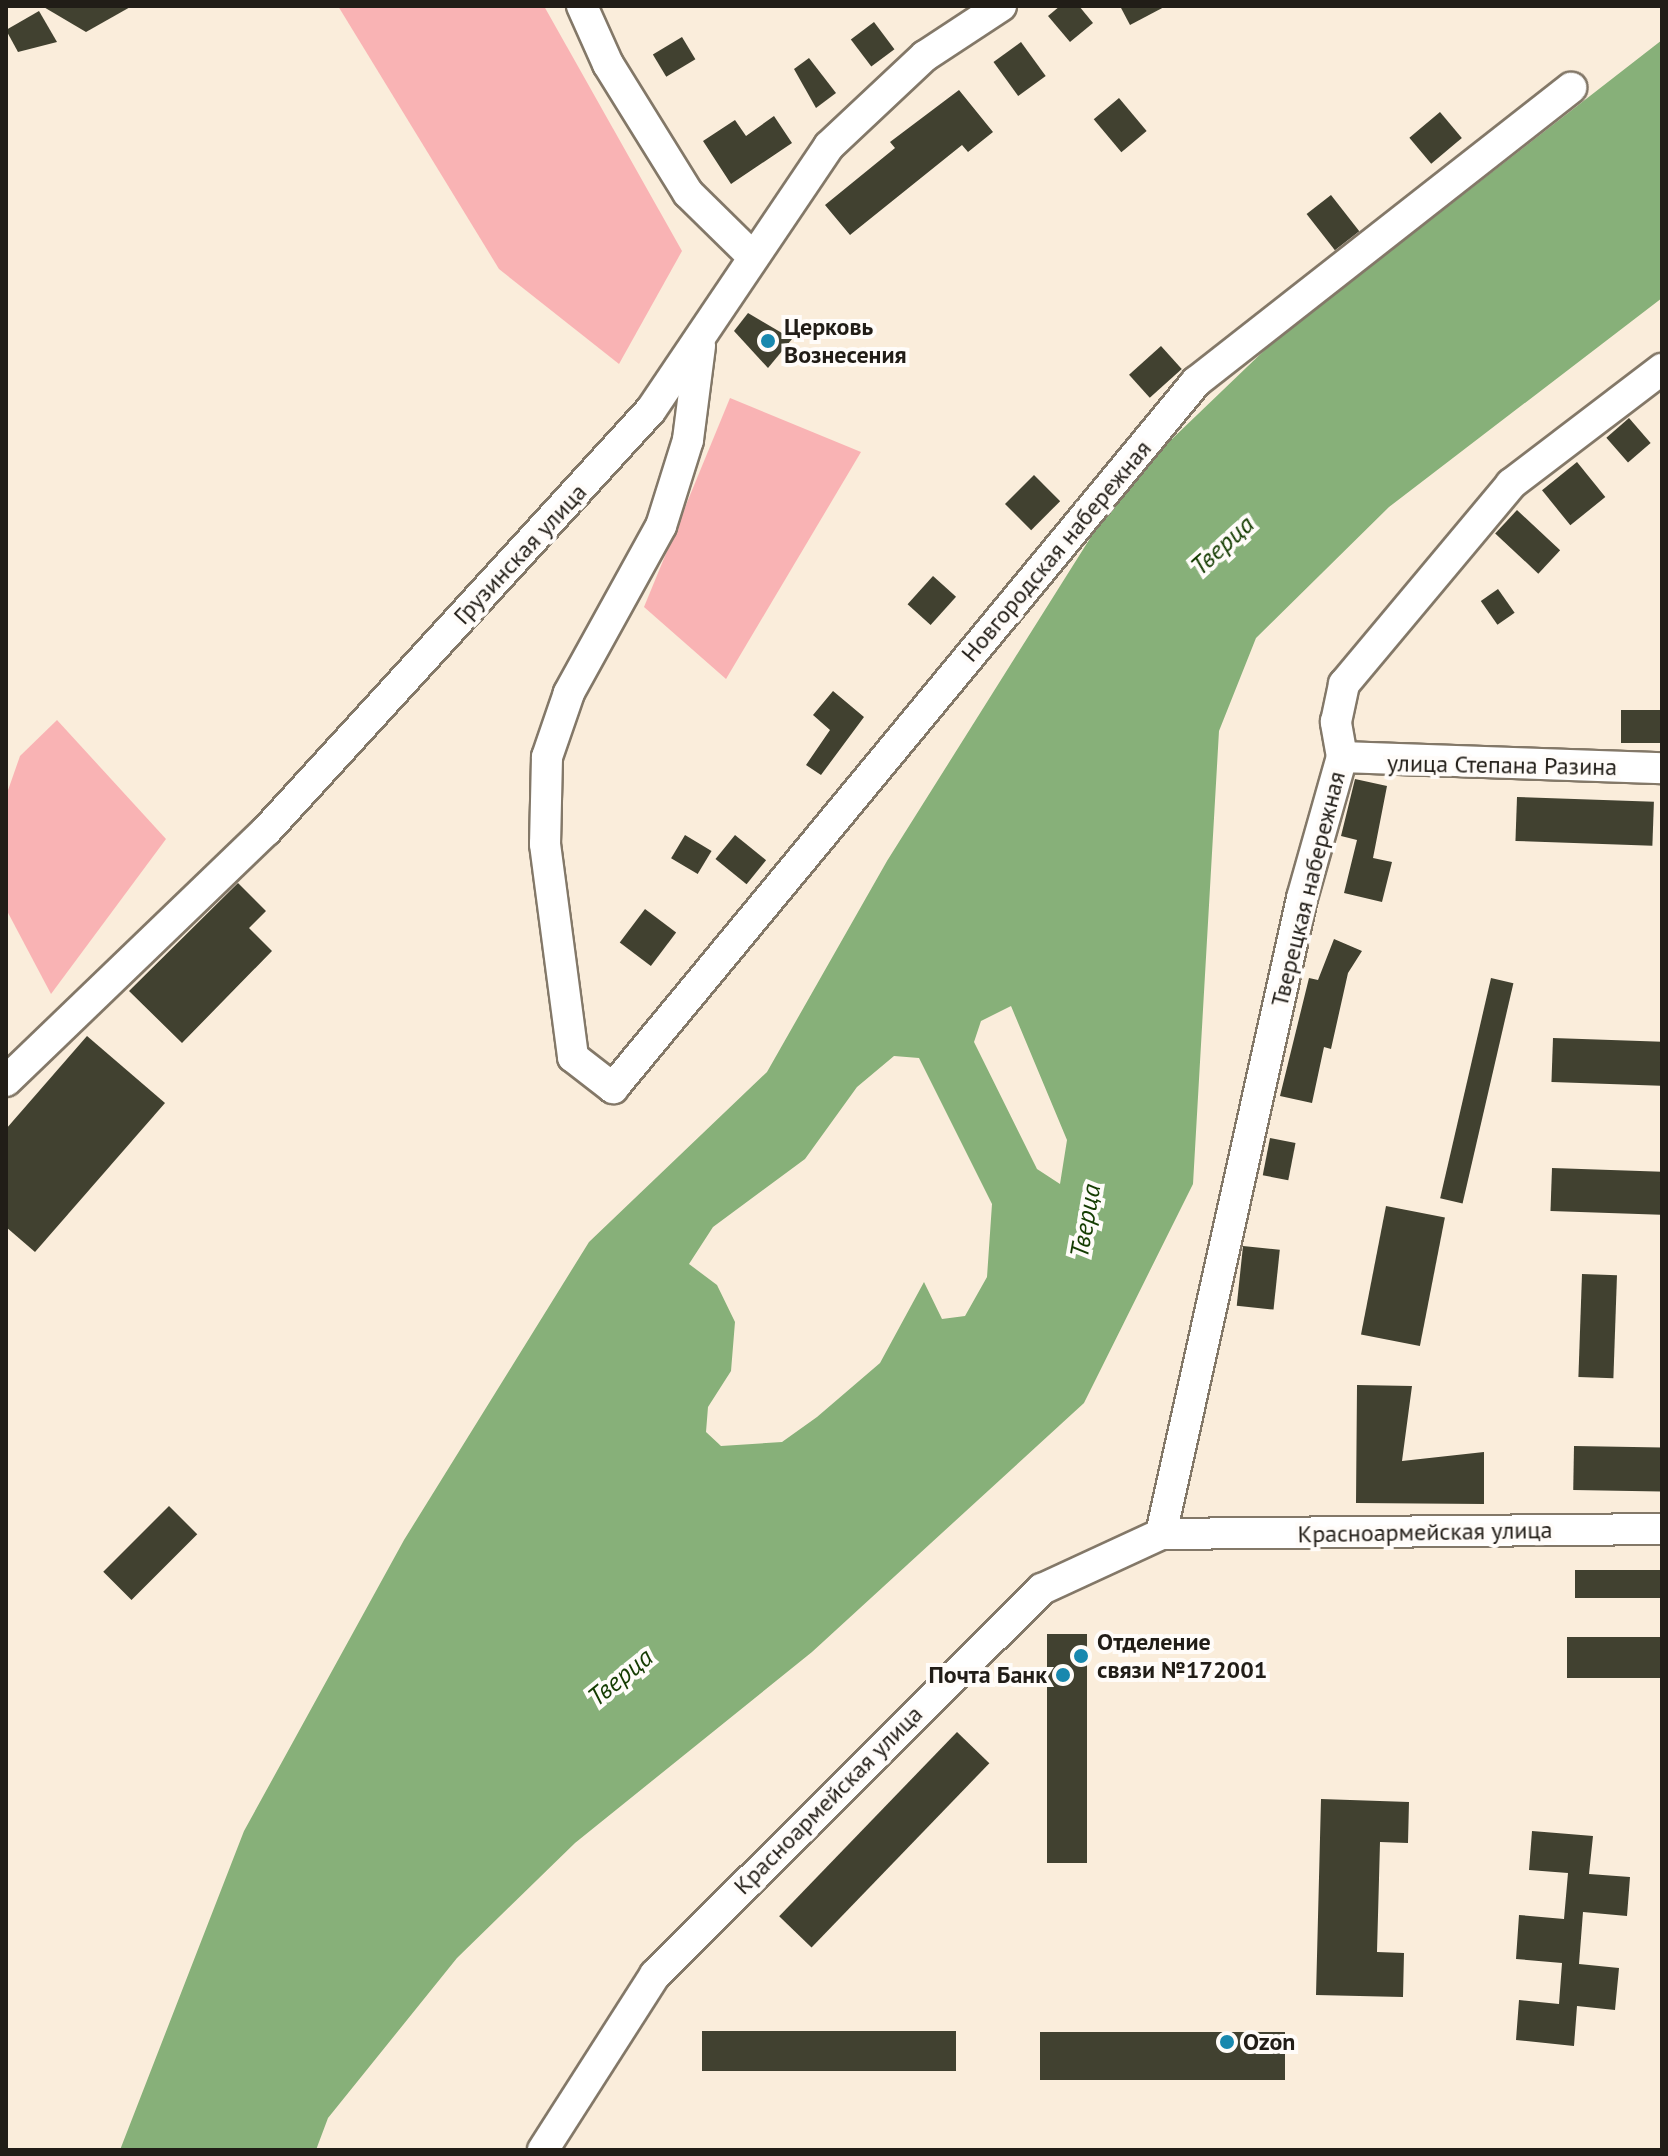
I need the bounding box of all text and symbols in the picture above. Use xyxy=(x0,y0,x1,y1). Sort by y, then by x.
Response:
place label: Церковь Вознесения xyxy=(784,313,907,369)
marker: Церковь Вознесения xyxy=(759,332,777,350)
street label: Новгородская набережная xyxy=(955,434,1157,668)
street label: Грузинская улица xyxy=(448,478,592,630)
water label: Тверца xyxy=(1184,508,1260,582)
street label: улица Степана Разина xyxy=(1387,749,1617,781)
street label: Тверецкая набережная xyxy=(1265,768,1351,1010)
water label: Тверца xyxy=(1063,1182,1107,1260)
street label: Красноармейская улица xyxy=(1297,1515,1553,1549)
place label: Отделение связи №172001 xyxy=(1097,1628,1267,1684)
water label: Тверца xyxy=(581,1641,659,1713)
marker: Отделение связи №172001 xyxy=(1072,1647,1090,1665)
place label: Почта Банк xyxy=(928,1661,1047,1689)
marker: Почта Банк xyxy=(1054,1666,1072,1684)
street label: Красноармейская улица xyxy=(728,1700,928,1900)
place label: Ozon xyxy=(1243,2028,1295,2056)
marker: Ozon xyxy=(1218,2033,1236,2051)

